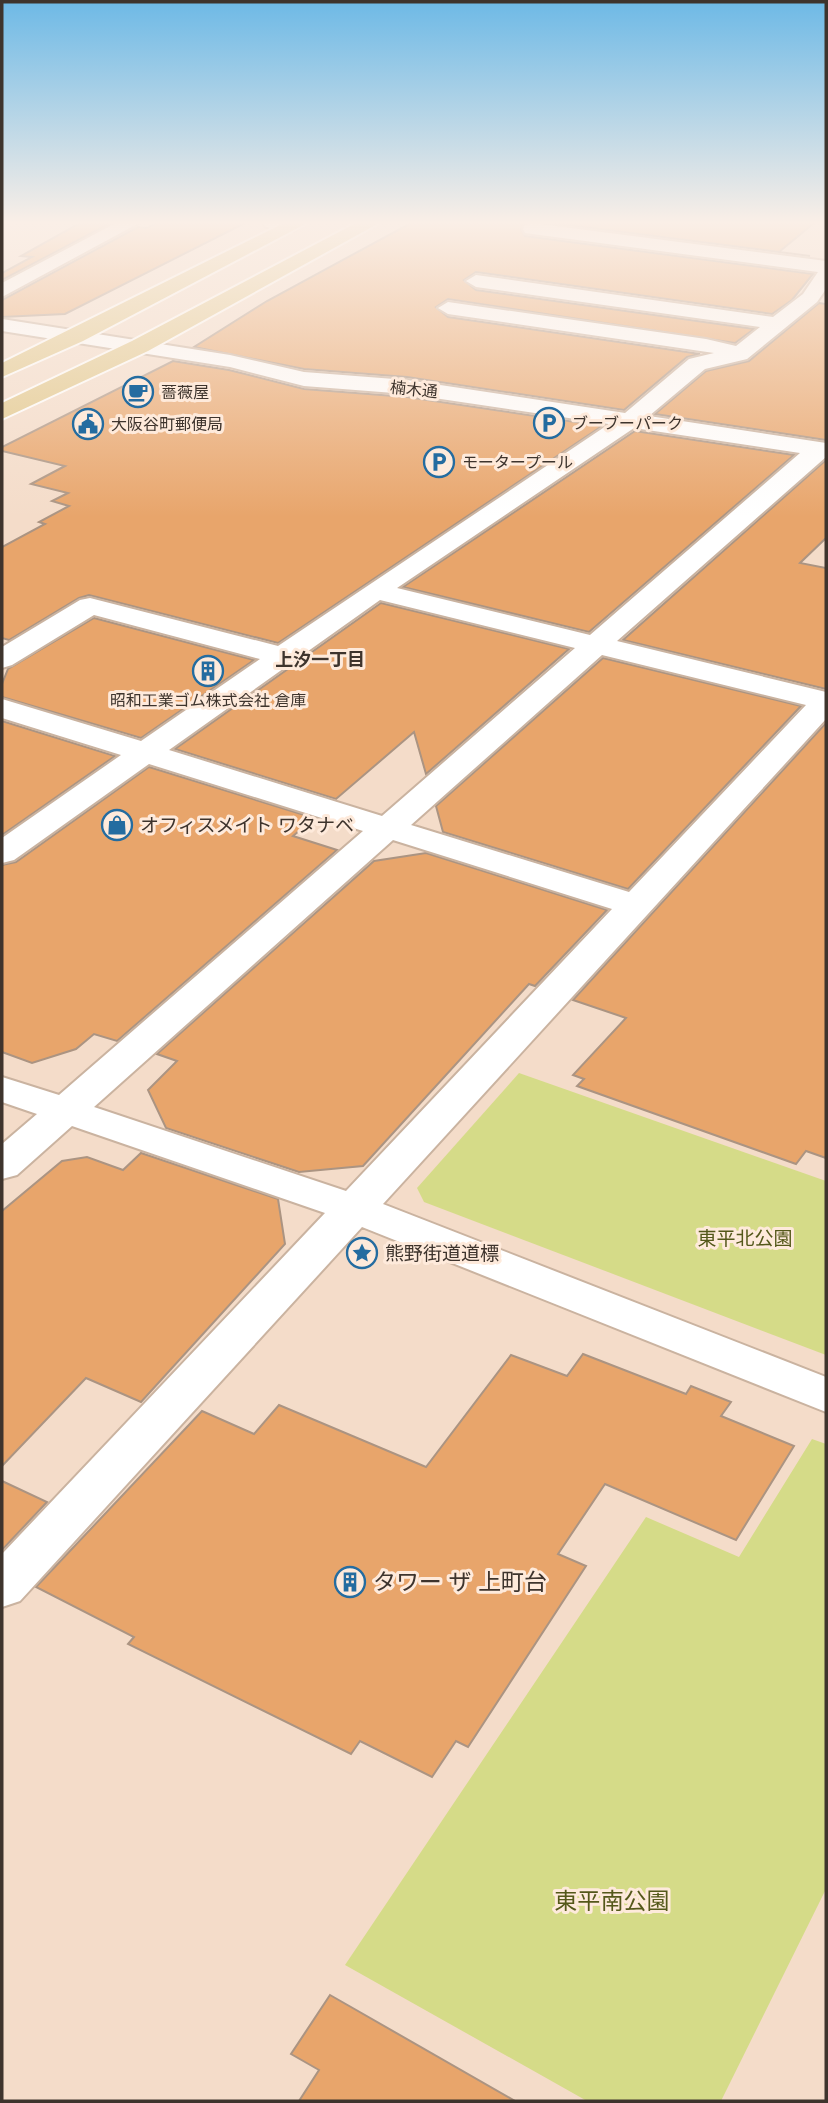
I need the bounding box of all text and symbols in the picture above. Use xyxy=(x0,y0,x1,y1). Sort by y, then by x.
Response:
cafe icon: 薔薇屋 xyxy=(121,375,155,409)
street label: 楠木通 xyxy=(389,377,439,401)
place label: 薔薇屋 xyxy=(161,382,209,402)
parking icon: ブーブーパーク xyxy=(532,406,566,440)
public building icon: 大阪谷町郵便局 xyxy=(71,407,105,441)
place label: ブーブーパーク xyxy=(572,413,683,433)
place label: 大阪谷町郵便局 xyxy=(111,414,223,434)
parking icon: モータープール xyxy=(422,445,456,479)
place label: モータープール xyxy=(462,452,573,472)
district label: 上汐一丁目 xyxy=(275,649,365,670)
building icon: 昭和工業ゴム株式会社 倉庫 xyxy=(191,654,225,688)
place label: 昭和工業ゴム株式会社 倉庫 xyxy=(110,690,306,710)
shop icon: オフィスメイト ワタナベ xyxy=(100,808,134,842)
place label: オフィスメイト ワタナベ xyxy=(140,814,354,837)
park label: 東平北公園 xyxy=(697,1227,793,1250)
place icon: 熊野街道道標 xyxy=(345,1236,379,1270)
place label: 熊野街道道標 xyxy=(385,1242,499,1265)
building icon: タワー ザ 上町台 xyxy=(333,1565,367,1599)
place label: タワー ザ 上町台 xyxy=(373,1568,547,1596)
park label: 東平南公園 xyxy=(555,1887,670,1915)

